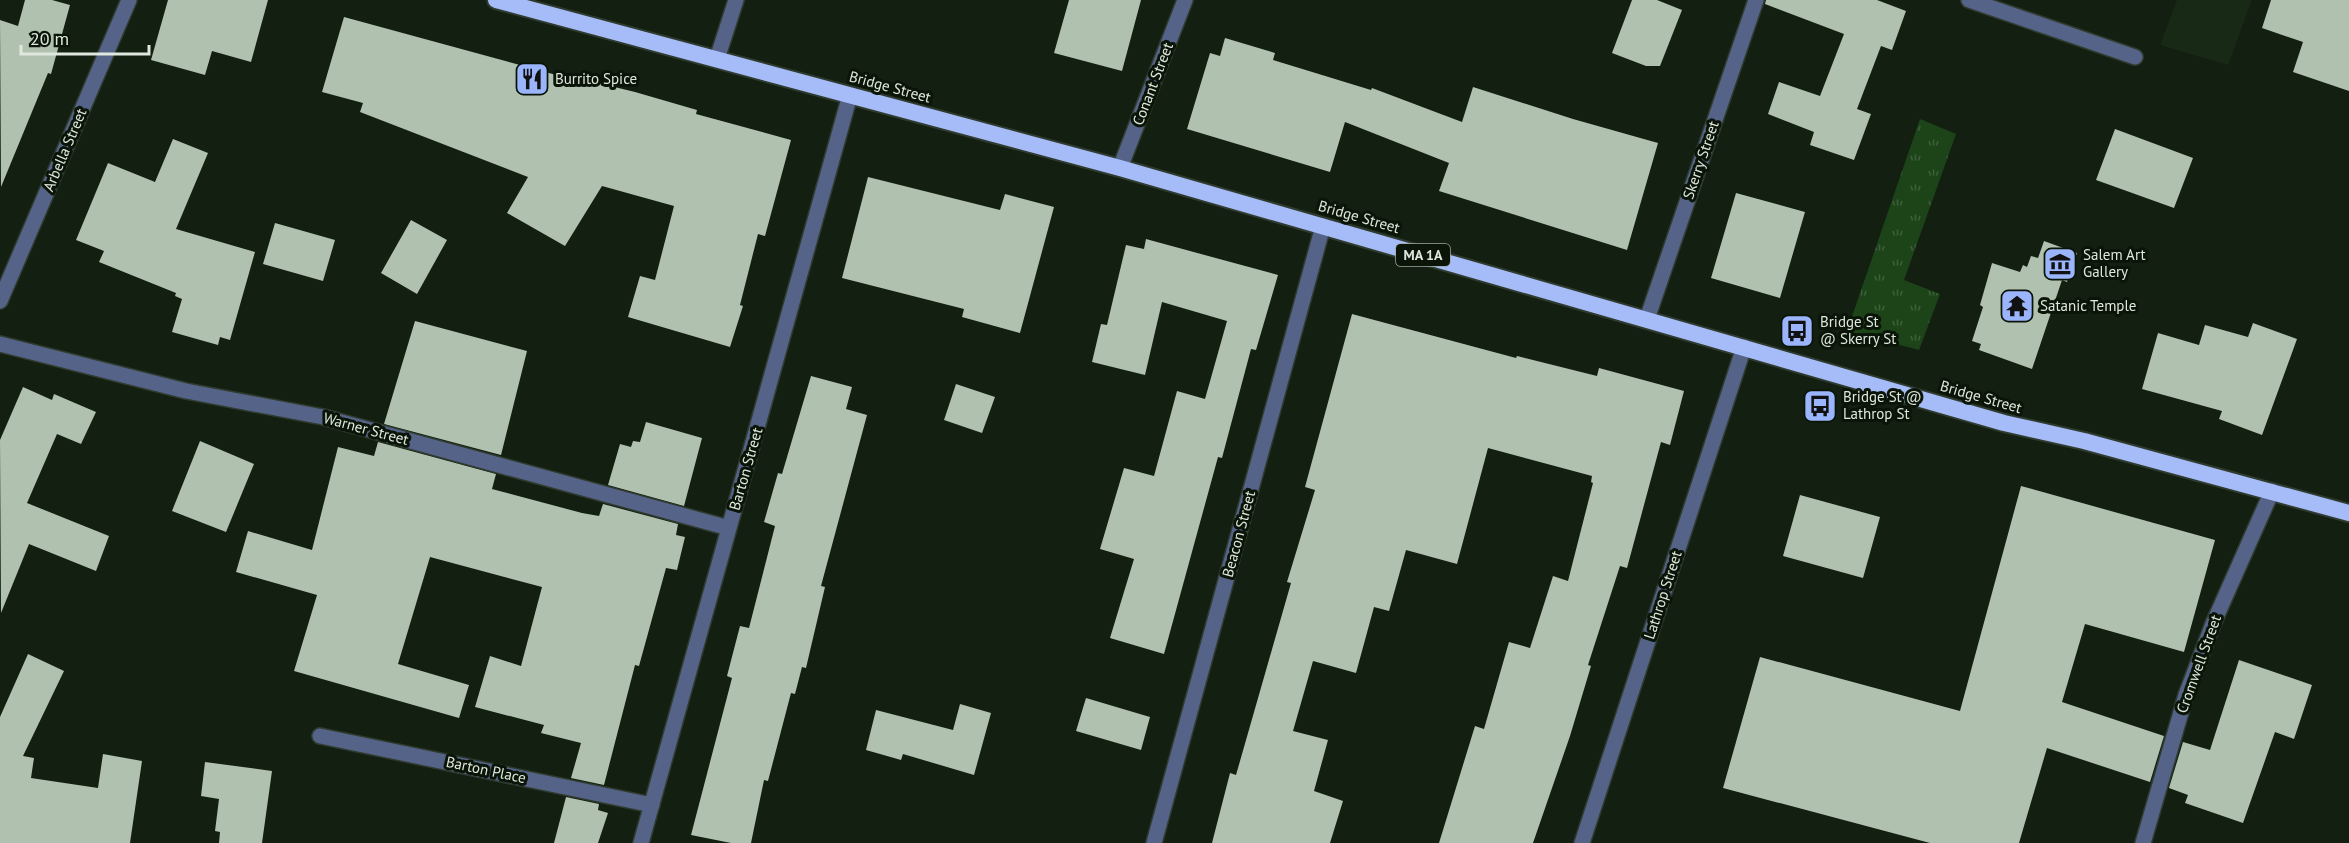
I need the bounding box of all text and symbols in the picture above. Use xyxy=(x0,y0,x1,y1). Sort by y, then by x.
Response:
scale bar xyxy=(21,18,148,56)
text: 20 m xyxy=(30,27,69,50)
street label: Conant Street xyxy=(1128,40,1177,128)
restaurant icon: Burrito Spice xyxy=(514,61,550,97)
street label: Bridge Street xyxy=(847,66,933,107)
place label: Burrito Spice xyxy=(555,69,637,88)
street label: Arbella Street xyxy=(39,106,91,194)
street label: Skerry Street xyxy=(1678,118,1723,201)
street label: Bridge Street xyxy=(1316,196,1402,237)
road number: MA 1A xyxy=(1396,244,1450,266)
place label: Salem Art Gallery xyxy=(2083,245,2146,281)
museum icon: Salem Art Gallery xyxy=(2042,246,2078,282)
temple icon: Satanic Temple xyxy=(1999,288,2035,324)
place label: Satanic Temple xyxy=(2040,296,2136,315)
place label: Bridge St @ Skerry St xyxy=(1820,312,1896,348)
bus stop icon: Bridge St @ Skerry St xyxy=(1779,313,1815,349)
street label: Bridge Street xyxy=(1938,376,2024,417)
place label: Bridge St @ Lathrop St xyxy=(1843,387,1922,423)
bus stop icon: Bridge St @ Lathrop St xyxy=(1802,388,1838,424)
street label: Warner Street xyxy=(321,408,411,449)
street label: Barton Street xyxy=(725,425,766,512)
street label: Beacon Street xyxy=(1218,489,1259,579)
street label: Lathrop Street xyxy=(1639,548,1686,641)
street label: Cromwell Street xyxy=(2172,612,2225,716)
street label: Barton Place xyxy=(444,752,528,787)

